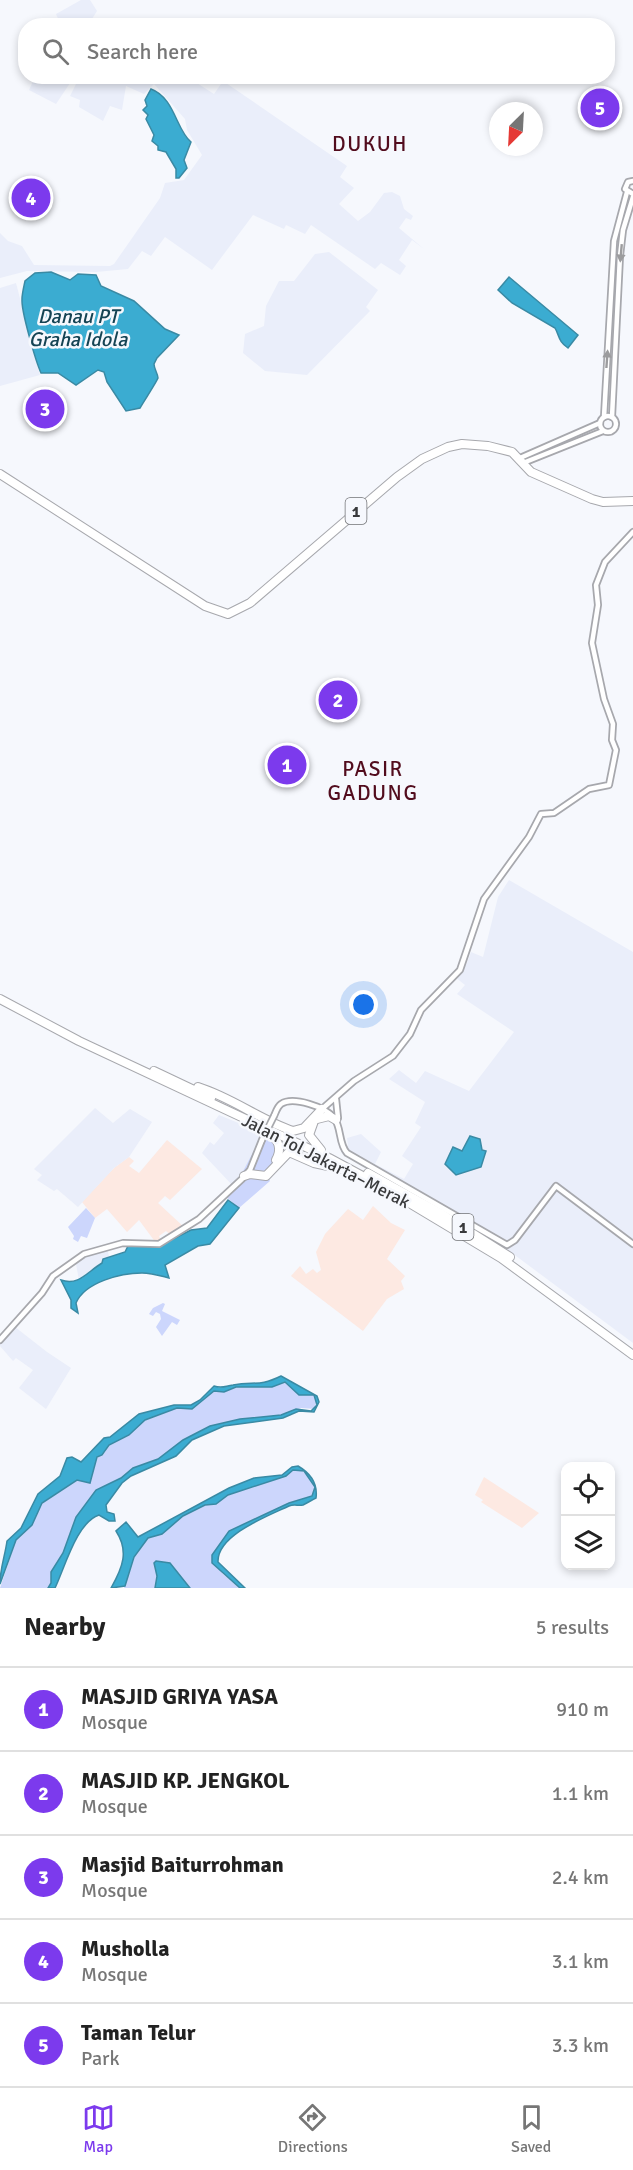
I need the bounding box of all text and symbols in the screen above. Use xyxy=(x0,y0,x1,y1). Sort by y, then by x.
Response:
search box xyxy=(18,18,615,84)
icon: search xyxy=(39,35,72,68)
text: Search here xyxy=(87,38,198,65)
pin: 5 xyxy=(580,86,620,130)
north arrow xyxy=(489,102,543,156)
district label: DUKUH xyxy=(332,131,408,157)
pin: 4 xyxy=(12,176,51,220)
one-way arrow xyxy=(616,244,626,263)
water label: Danau PT Graha Idola xyxy=(29,304,128,352)
one-way arrow xyxy=(603,349,612,368)
pin: 3 xyxy=(26,386,64,432)
road number: 1 xyxy=(346,498,366,524)
pin: 2 xyxy=(318,678,358,722)
pin: 1 xyxy=(268,742,306,788)
district label: PASIR GADUNG xyxy=(328,756,418,806)
your location xyxy=(349,990,378,1019)
street label: Jalan Tol Jakarta–Merak xyxy=(238,1109,414,1213)
road number: 1 xyxy=(452,1214,474,1240)
map controls xyxy=(561,1462,615,1570)
button: locate xyxy=(561,1462,615,1516)
button: layers xyxy=(561,1516,615,1570)
text: Nearby xyxy=(24,1611,105,1643)
text: 5 results xyxy=(536,1615,609,1640)
text: MASJID GRIYA YASA xyxy=(81,1683,278,1710)
text: 1 xyxy=(38,1697,49,1722)
text: 910 m xyxy=(556,1697,609,1722)
text: Mosque xyxy=(81,1710,148,1735)
text: MASJID KP. JENGKOL xyxy=(81,1767,289,1794)
text: 2 xyxy=(38,1781,49,1806)
text: 1.1 km xyxy=(552,1781,609,1806)
text: Mosque xyxy=(81,1794,148,1819)
text: Masjid Baiturrohman xyxy=(81,1851,284,1878)
text: 3 xyxy=(38,1865,49,1890)
text: 2.4 km xyxy=(552,1865,609,1890)
text: Mosque xyxy=(81,1878,148,1903)
text: Musholla xyxy=(81,1935,170,1962)
text: 4 xyxy=(38,1949,49,1974)
text: 3.1 km xyxy=(552,1949,609,1974)
text: Mosque xyxy=(81,1962,148,1987)
text: Taman Telur xyxy=(81,2019,196,2046)
text: 5 xyxy=(38,2033,49,2058)
text: 3.3 km xyxy=(552,2033,609,2058)
text: Park xyxy=(81,2046,119,2071)
tab: Map xyxy=(82,2101,115,2157)
tab: Directions xyxy=(278,2101,348,2157)
tab: Saved xyxy=(511,2101,551,2157)

